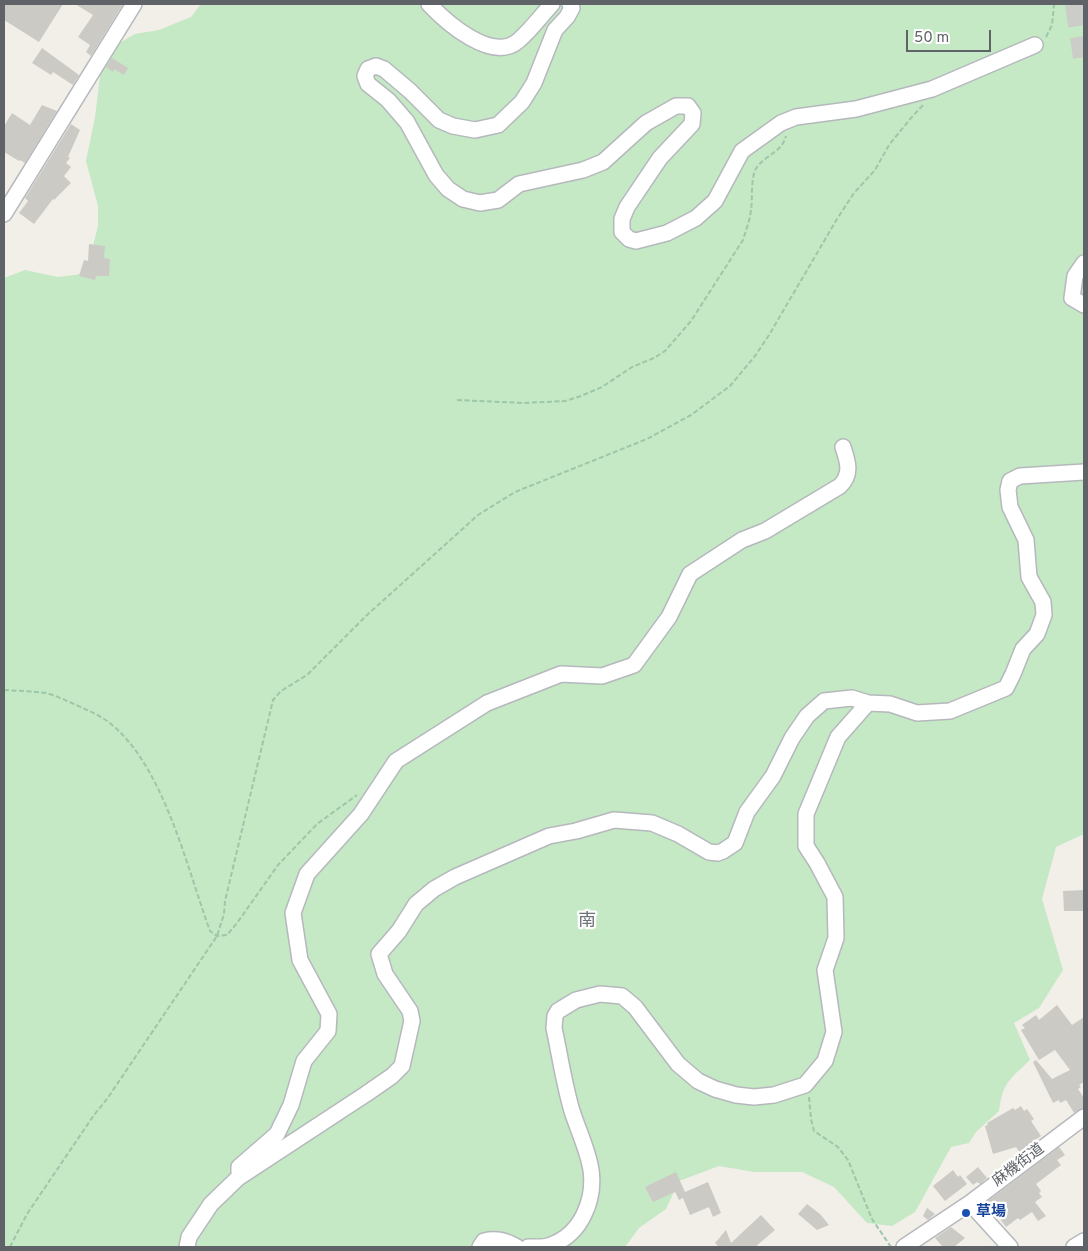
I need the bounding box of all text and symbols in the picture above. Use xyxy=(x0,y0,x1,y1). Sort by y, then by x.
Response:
scale bar xyxy=(908,20,993,52)
text: 50 m xyxy=(914,29,949,48)
district label: 南 xyxy=(578,911,596,933)
street label: 麻機街道 xyxy=(990,1141,1048,1191)
place label: 草場 xyxy=(976,1204,1006,1222)
marker: 草場 xyxy=(960,1207,972,1219)

